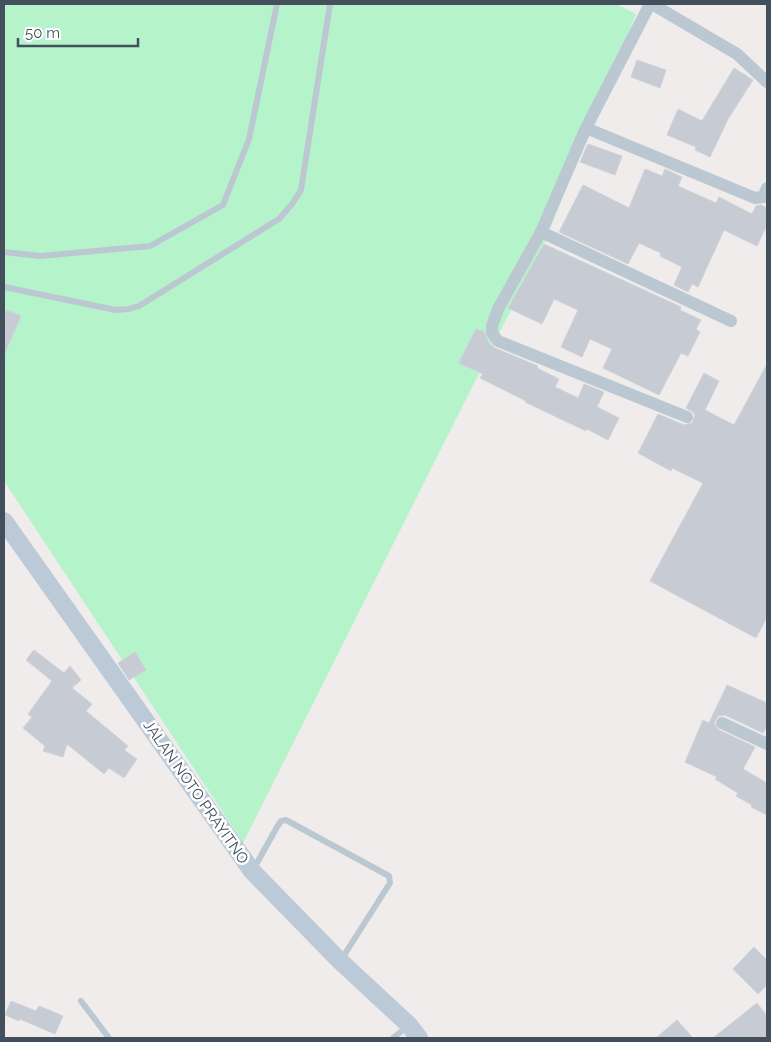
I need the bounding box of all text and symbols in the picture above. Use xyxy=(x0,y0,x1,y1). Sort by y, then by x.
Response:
scale bar xyxy=(18,15,138,47)
text: 50 m xyxy=(25,24,60,42)
street label: JALAN NOTO PRAYITNO xyxy=(140,717,252,867)

